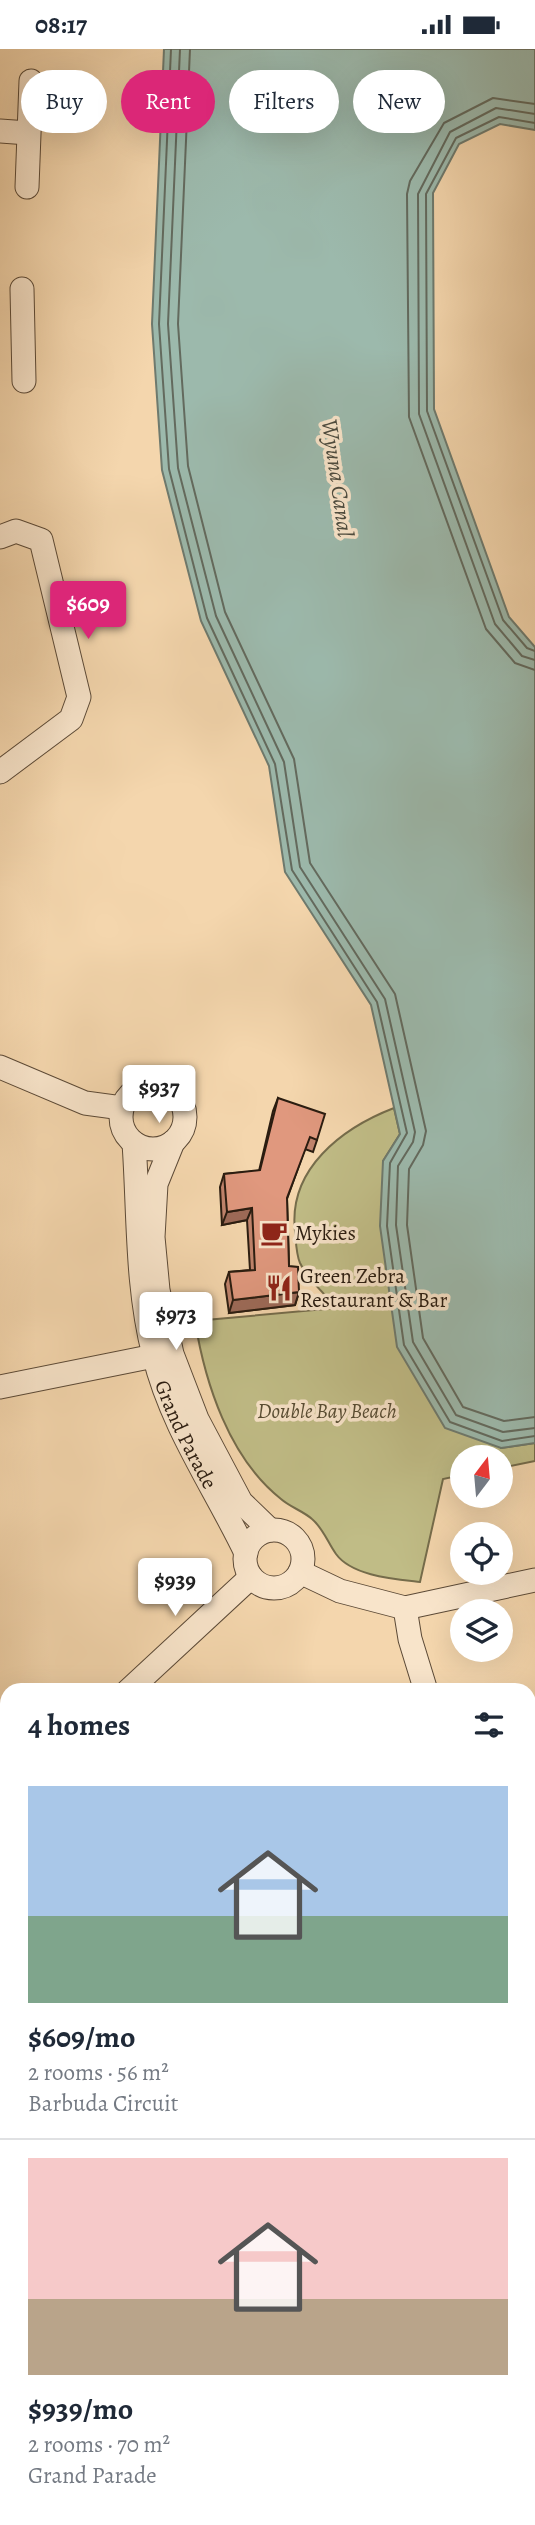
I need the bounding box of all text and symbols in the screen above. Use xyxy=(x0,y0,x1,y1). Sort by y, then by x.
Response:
text: 08:17 xyxy=(35,7,87,42)
chip: Buy xyxy=(21,70,107,133)
chip: Rent xyxy=(121,70,215,133)
chip: Filters xyxy=(229,70,339,133)
chip: New xyxy=(353,70,445,133)
water label: Wyuna Canal xyxy=(314,417,361,539)
pin: $609 xyxy=(47,581,129,641)
text: $609 xyxy=(66,588,110,619)
pin: $937 xyxy=(118,1065,200,1125)
text: $937 xyxy=(138,1072,180,1103)
cafe icon: Mykies xyxy=(259,1218,289,1248)
place label: Mykies xyxy=(295,1219,356,1247)
place label: Green Zebra Restaurant & Bar xyxy=(300,1262,448,1314)
restaurant icon: Green Zebra Restaurant & Bar xyxy=(264,1273,294,1303)
pin: $973 xyxy=(135,1293,217,1352)
text: $973 xyxy=(155,1299,197,1330)
street label: Grand Parade xyxy=(148,1376,224,1494)
park label: Double Bay Beach xyxy=(257,1397,397,1425)
north arrow xyxy=(450,1445,513,1509)
map controls xyxy=(450,1445,513,1662)
button: locate xyxy=(450,1522,513,1585)
pin: $939 xyxy=(134,1559,216,1618)
text: $939 xyxy=(154,1565,196,1596)
button: layers xyxy=(450,1599,513,1662)
text: 4 homes xyxy=(28,1705,130,1745)
icon: filters xyxy=(470,1706,508,1744)
icon: home xyxy=(205,1832,331,1958)
text: $609/mo xyxy=(28,2017,135,2057)
text: 2 rooms · 56 m² xyxy=(28,2057,169,2088)
text: Barbuda Circuit xyxy=(28,2088,178,2119)
icon: home xyxy=(205,2204,331,2330)
text: $939/mo xyxy=(28,2389,133,2429)
text: 2 rooms · 70 m² xyxy=(28,2429,170,2460)
text: Grand Parade xyxy=(28,2460,157,2491)

